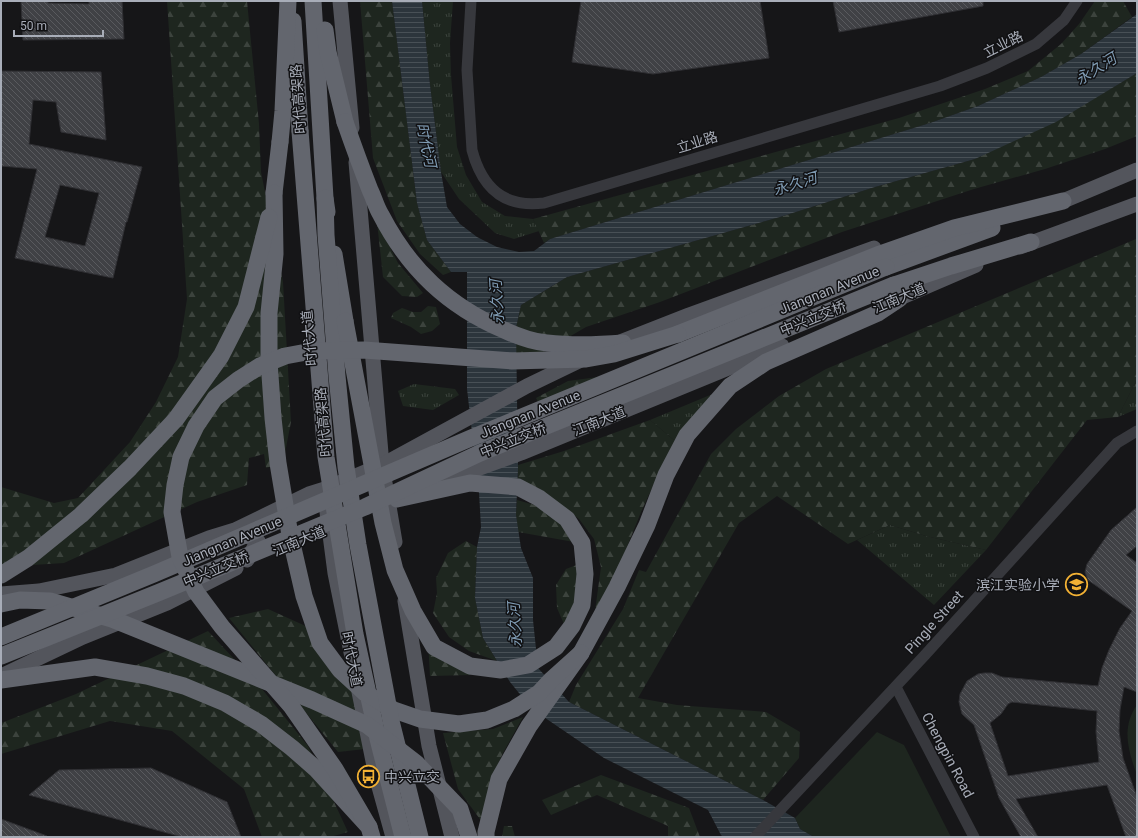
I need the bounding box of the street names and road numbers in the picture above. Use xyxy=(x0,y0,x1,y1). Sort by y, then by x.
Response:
street label: 立业路 xyxy=(981,28,1025,60)
street label: 时代高架路 xyxy=(288,64,308,134)
street label: 立业路 xyxy=(675,128,719,156)
street label: Jiangnan Avenue xyxy=(777,263,881,317)
street label: 江南大道 xyxy=(870,280,928,316)
street label: 中兴立交桥 xyxy=(778,297,848,339)
street label: 时代大道 xyxy=(299,309,319,367)
street label: 时代高架路 xyxy=(312,386,334,458)
street label: Jiangnan Avenue xyxy=(478,387,582,441)
street label: 江南大道 xyxy=(570,403,628,439)
street label: 中兴立交桥 xyxy=(478,419,548,461)
street label: Jiangnan Avenue xyxy=(180,513,284,569)
street label: 江南大道 xyxy=(270,523,328,559)
street label: 中兴立交桥 xyxy=(181,548,251,590)
street label: Pingle Street xyxy=(902,587,967,657)
street label: 时代大道 xyxy=(339,630,365,688)
street label: Chengpin Road xyxy=(919,710,977,800)

